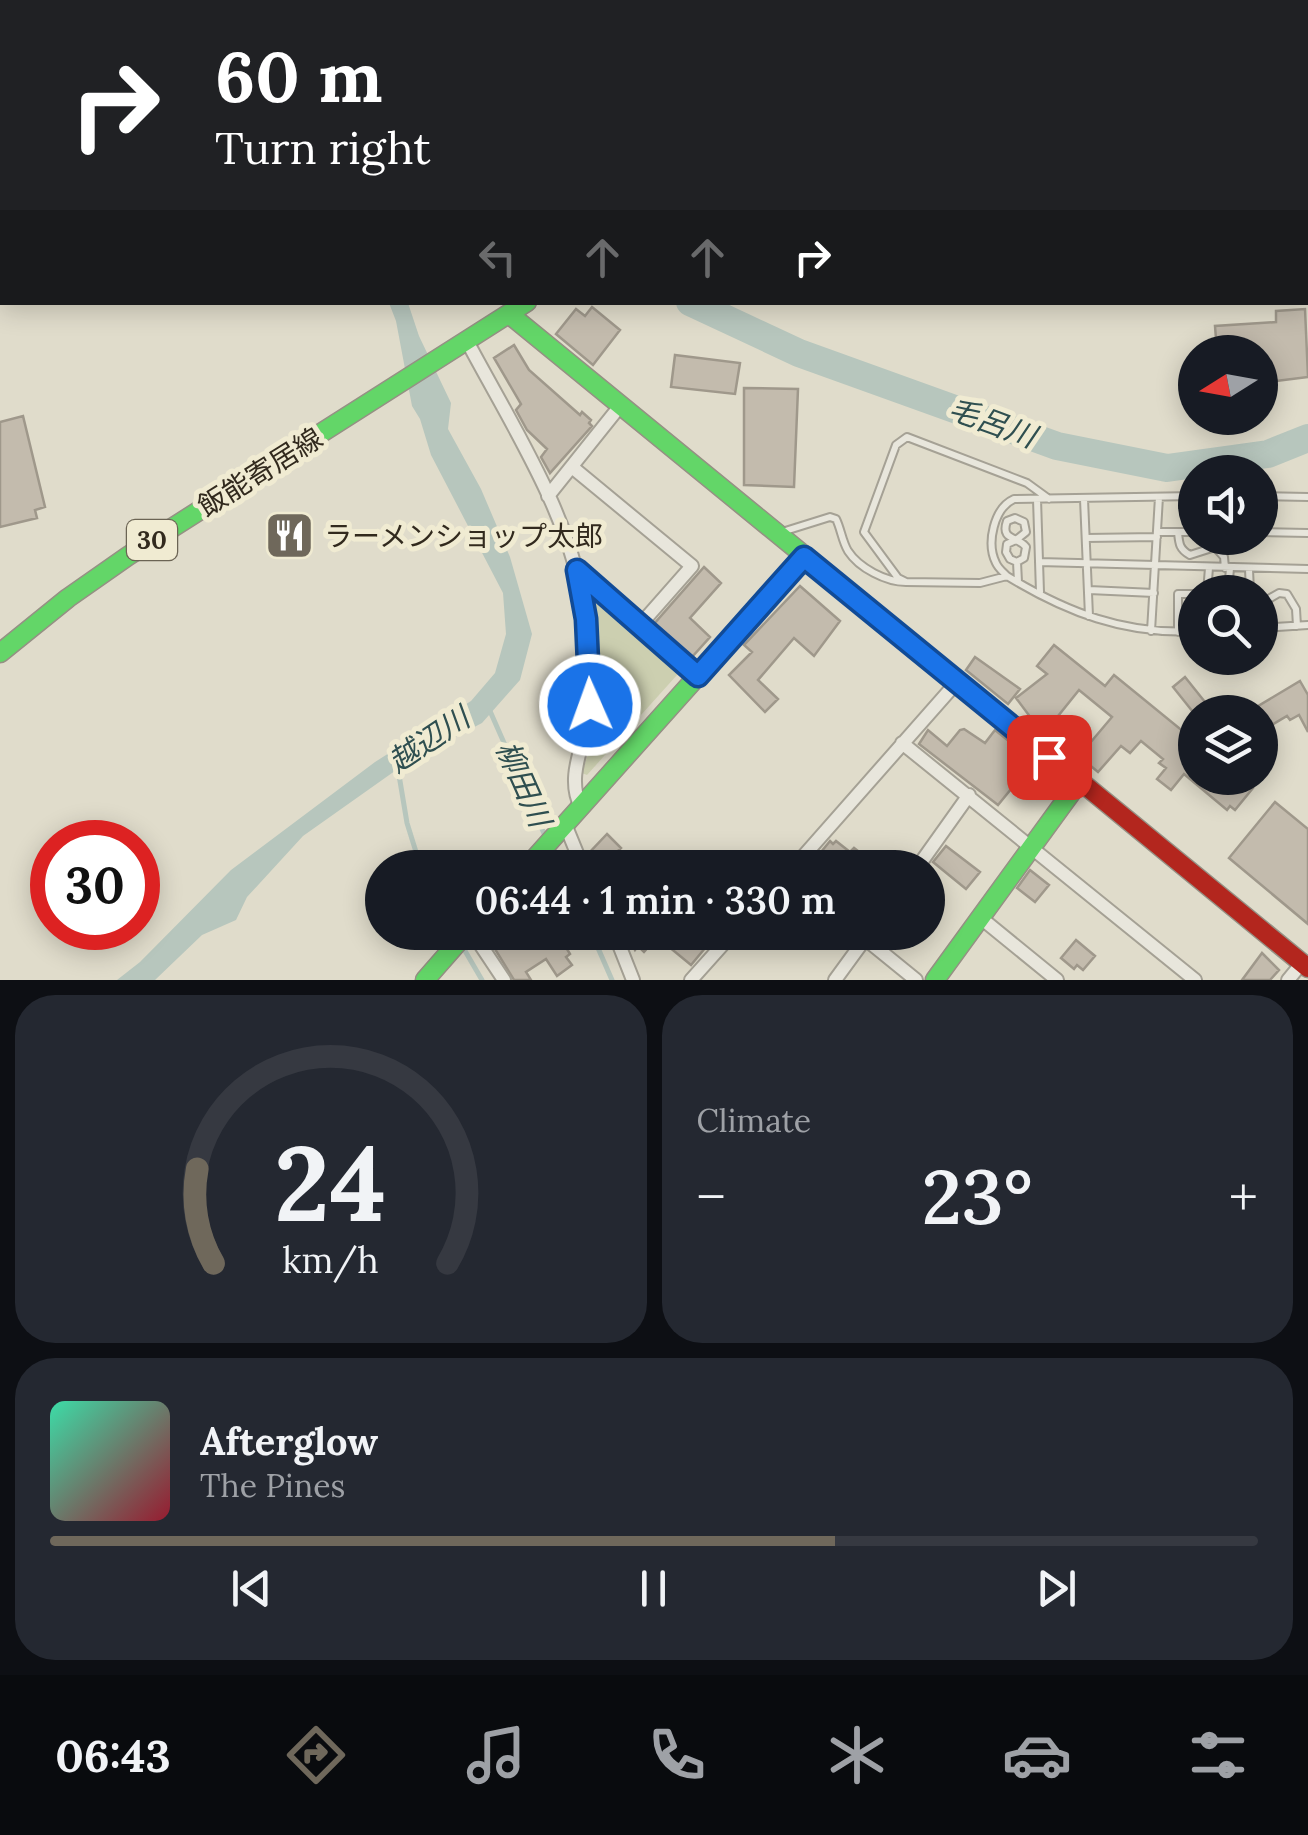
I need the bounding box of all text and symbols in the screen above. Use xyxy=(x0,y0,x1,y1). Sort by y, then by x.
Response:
text: 60 m xyxy=(215,32,383,121)
icon: right xyxy=(50,40,180,170)
text: Turn right xyxy=(215,119,431,176)
icon: left xyxy=(470,230,525,285)
icon: ahead xyxy=(575,230,630,285)
icon: ahead xyxy=(680,230,735,285)
icon: right xyxy=(785,230,840,285)
north arrow xyxy=(1178,335,1278,435)
map controls xyxy=(1178,335,1278,795)
water label: 毛呂川 xyxy=(944,389,1044,456)
street label: 飯能寄居線 xyxy=(191,420,329,524)
button: sound xyxy=(1178,455,1278,555)
restaurant icon: ラーメンショップ太郎 xyxy=(263,510,315,562)
place label: ラーメンショップ太郎 xyxy=(324,518,603,554)
road number: 30 xyxy=(127,520,177,560)
button: search xyxy=(1178,575,1278,675)
position arrow xyxy=(538,653,642,757)
button: layers xyxy=(1178,695,1278,795)
water label: 越辺川 xyxy=(381,697,479,780)
pin xyxy=(1007,715,1092,800)
icon: arrive xyxy=(1022,730,1077,785)
water label: 柳田川 xyxy=(488,735,561,835)
speed limit sign: 30 xyxy=(30,820,160,950)
text: 06:44 · 1 min · 330 m xyxy=(474,876,836,924)
text: Climate xyxy=(697,1100,811,1141)
text: 24 xyxy=(275,1116,387,1249)
text: 23° xyxy=(922,1149,1033,1245)
text: − xyxy=(697,1162,726,1232)
text: + xyxy=(1229,1162,1258,1232)
text: km/h xyxy=(282,1237,379,1283)
text: Afterglow xyxy=(200,1417,378,1465)
text: The Pines xyxy=(200,1465,345,1506)
icon: previous xyxy=(224,1561,279,1616)
icon: pause xyxy=(626,1561,681,1616)
icon: next xyxy=(1029,1561,1084,1616)
icon: directions xyxy=(281,1720,351,1790)
icon: music xyxy=(461,1720,531,1790)
icon: phone xyxy=(642,1720,712,1790)
icon: climate xyxy=(822,1720,892,1790)
icon: car xyxy=(1002,1720,1072,1790)
icon: filters xyxy=(1183,1720,1253,1790)
text: 06:43 xyxy=(55,1727,171,1784)

